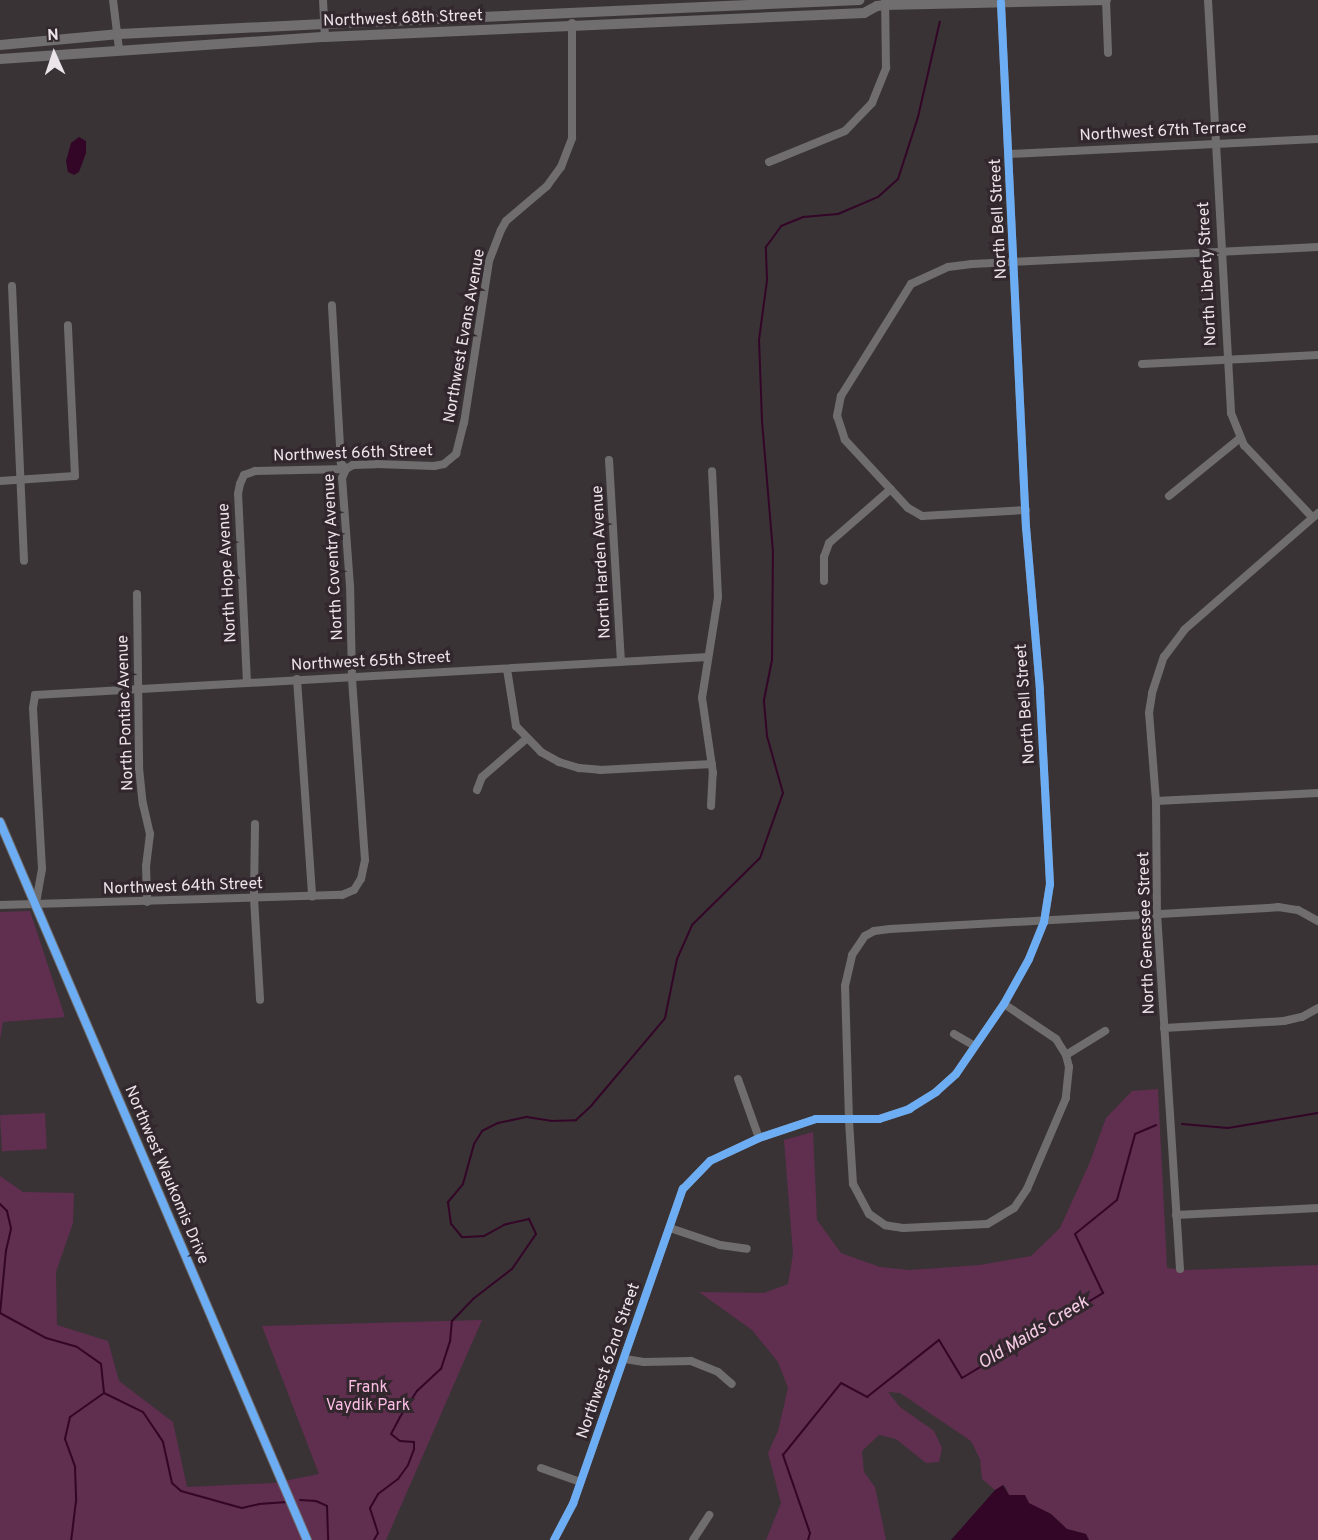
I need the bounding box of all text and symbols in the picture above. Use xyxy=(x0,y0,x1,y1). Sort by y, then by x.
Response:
street label: Northwest 68th Street xyxy=(323,7,483,31)
north arrow xyxy=(24,24,84,84)
text: N xyxy=(47,26,59,46)
street label: Northwest 67th Terrace xyxy=(1079,118,1247,146)
street label: North Bell Street xyxy=(986,158,1012,280)
street label: North Liberty Street xyxy=(1195,201,1221,347)
street label: Northwest Evans Avenue xyxy=(440,247,490,425)
street label: Northwest 66th Street xyxy=(273,442,433,466)
street label: North Coventry Avenue xyxy=(320,473,348,641)
street label: North Harden Avenue xyxy=(588,484,616,640)
street label: North Hope Avenue xyxy=(215,502,241,644)
street label: North Pontiac Avenue xyxy=(114,634,138,792)
street label: North Bell Street xyxy=(1012,643,1040,765)
street label: Northwest 65th Street xyxy=(291,648,451,676)
street label: North Genessee Street xyxy=(1135,851,1159,1015)
street label: Northwest 64th Street xyxy=(103,875,263,899)
street label: Northwest Waukomis Drive xyxy=(120,1083,212,1267)
street label: Northwest 62nd Street xyxy=(573,1281,645,1441)
water label: Old Maids Creek xyxy=(975,1293,1093,1375)
park label: Frank Vaydik Park xyxy=(326,1378,410,1416)

